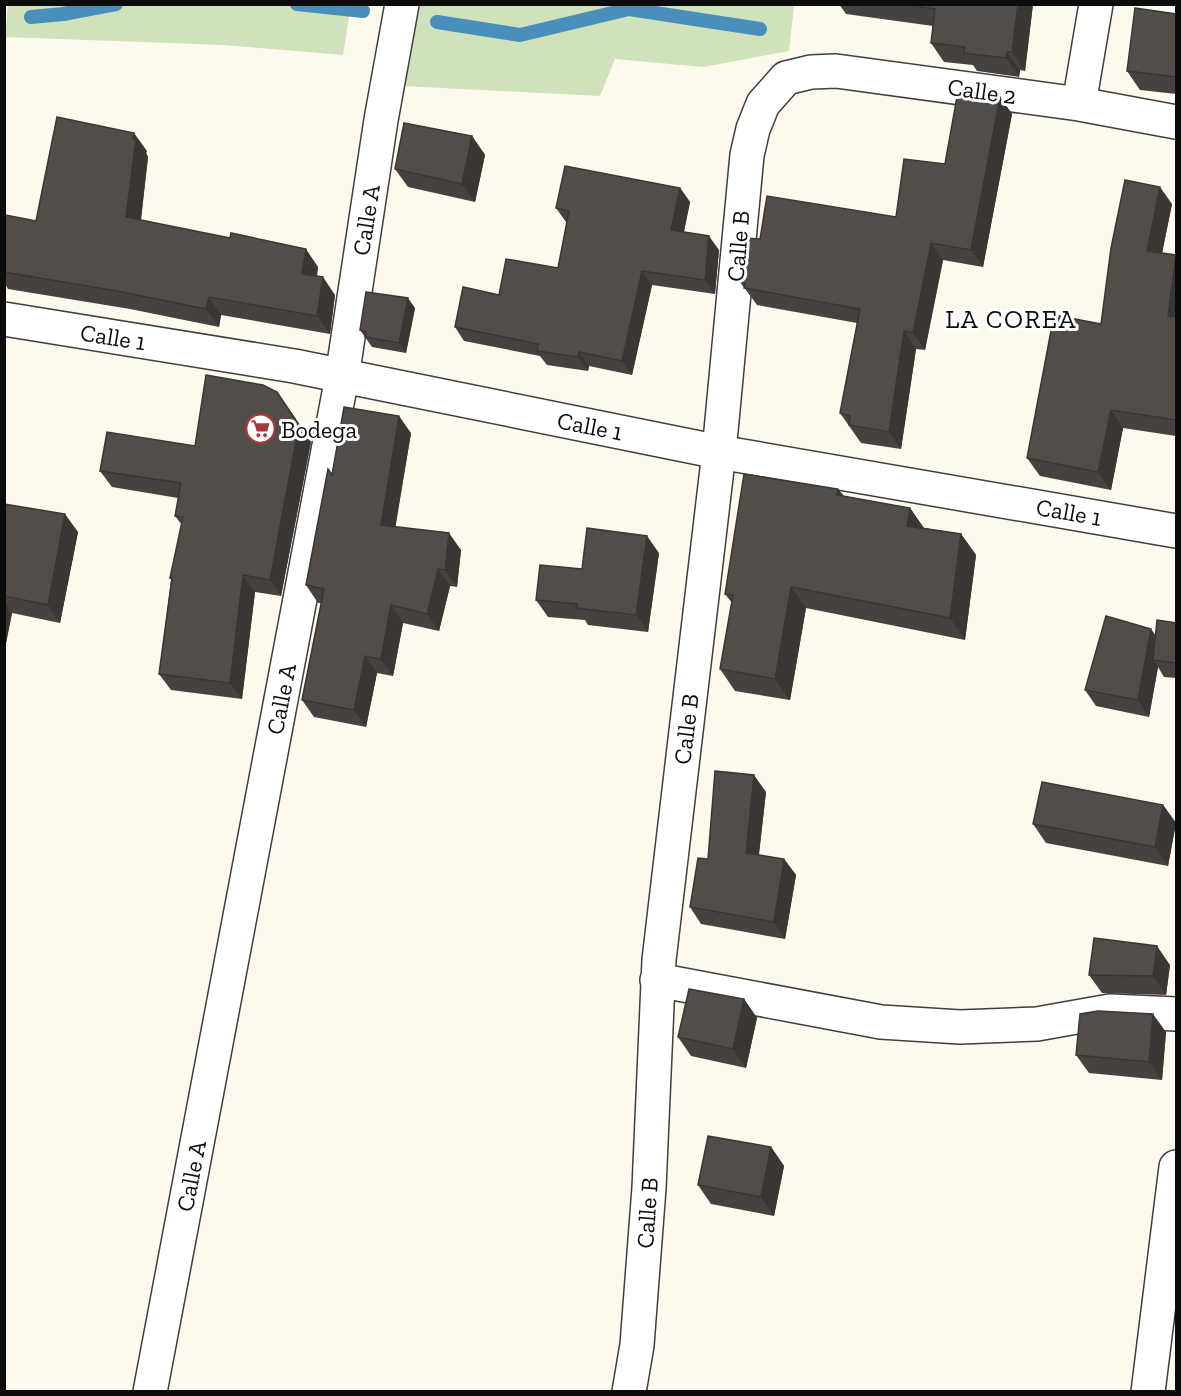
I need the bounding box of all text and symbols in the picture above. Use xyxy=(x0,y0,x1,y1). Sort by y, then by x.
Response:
street label: Calle 2 xyxy=(946,72,1018,110)
street label: Calle A xyxy=(346,182,386,258)
street label: Calle B xyxy=(720,209,756,283)
district label: LA COREA xyxy=(945,303,1077,335)
street label: Calle 1 xyxy=(78,318,148,356)
street label: Calle 1 xyxy=(555,405,625,447)
supermarket icon: Bodega xyxy=(244,413,276,445)
place label: Bodega xyxy=(281,415,357,444)
street label: Calle 1 xyxy=(1034,492,1104,532)
street label: Calle A xyxy=(260,661,302,737)
street label: Calle B xyxy=(667,692,705,766)
street label: Calle A xyxy=(170,1138,212,1214)
street label: Calle B xyxy=(630,1177,664,1249)

